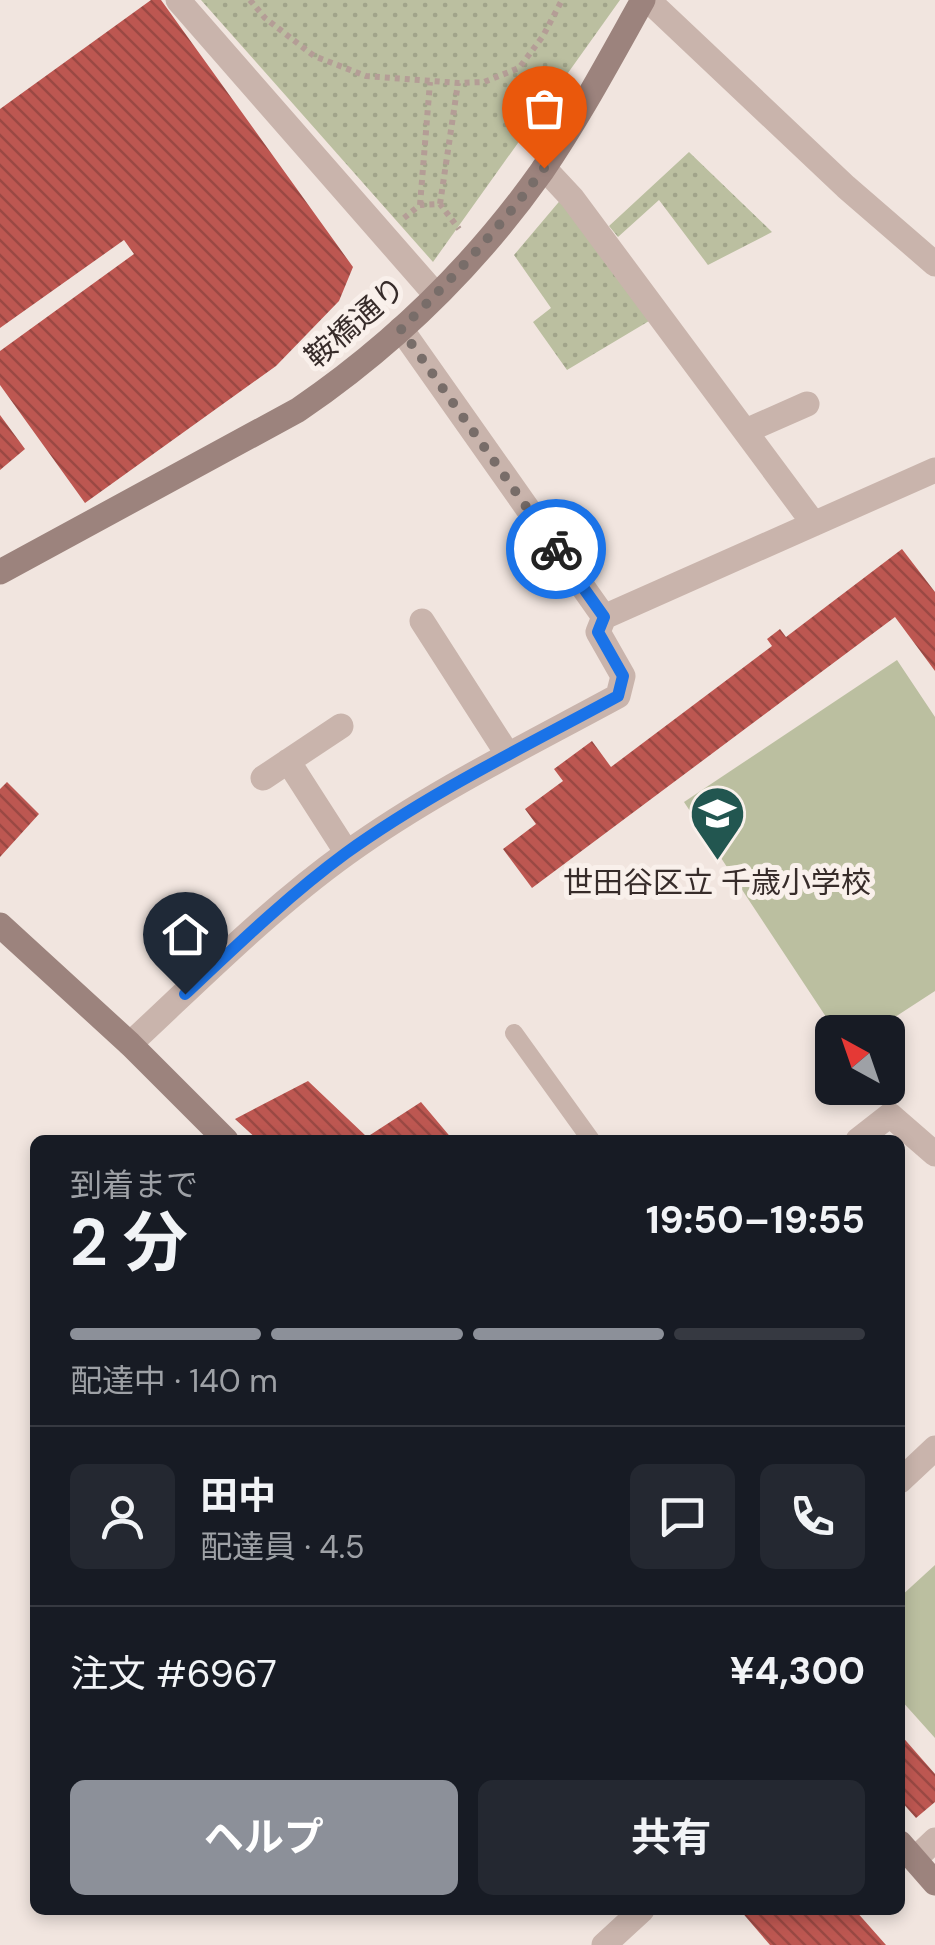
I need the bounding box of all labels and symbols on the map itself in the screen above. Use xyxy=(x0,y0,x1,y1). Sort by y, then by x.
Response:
pin xyxy=(502,66,587,169)
street label: 鞍橋通り xyxy=(297,268,413,376)
courier xyxy=(506,499,606,599)
school or university icon: 世田谷区立 千歳小学校 xyxy=(687,784,747,863)
place label: 世田谷区立 千歳小学校 xyxy=(563,863,871,902)
pin xyxy=(143,892,228,995)
north arrow xyxy=(815,1015,905,1105)

